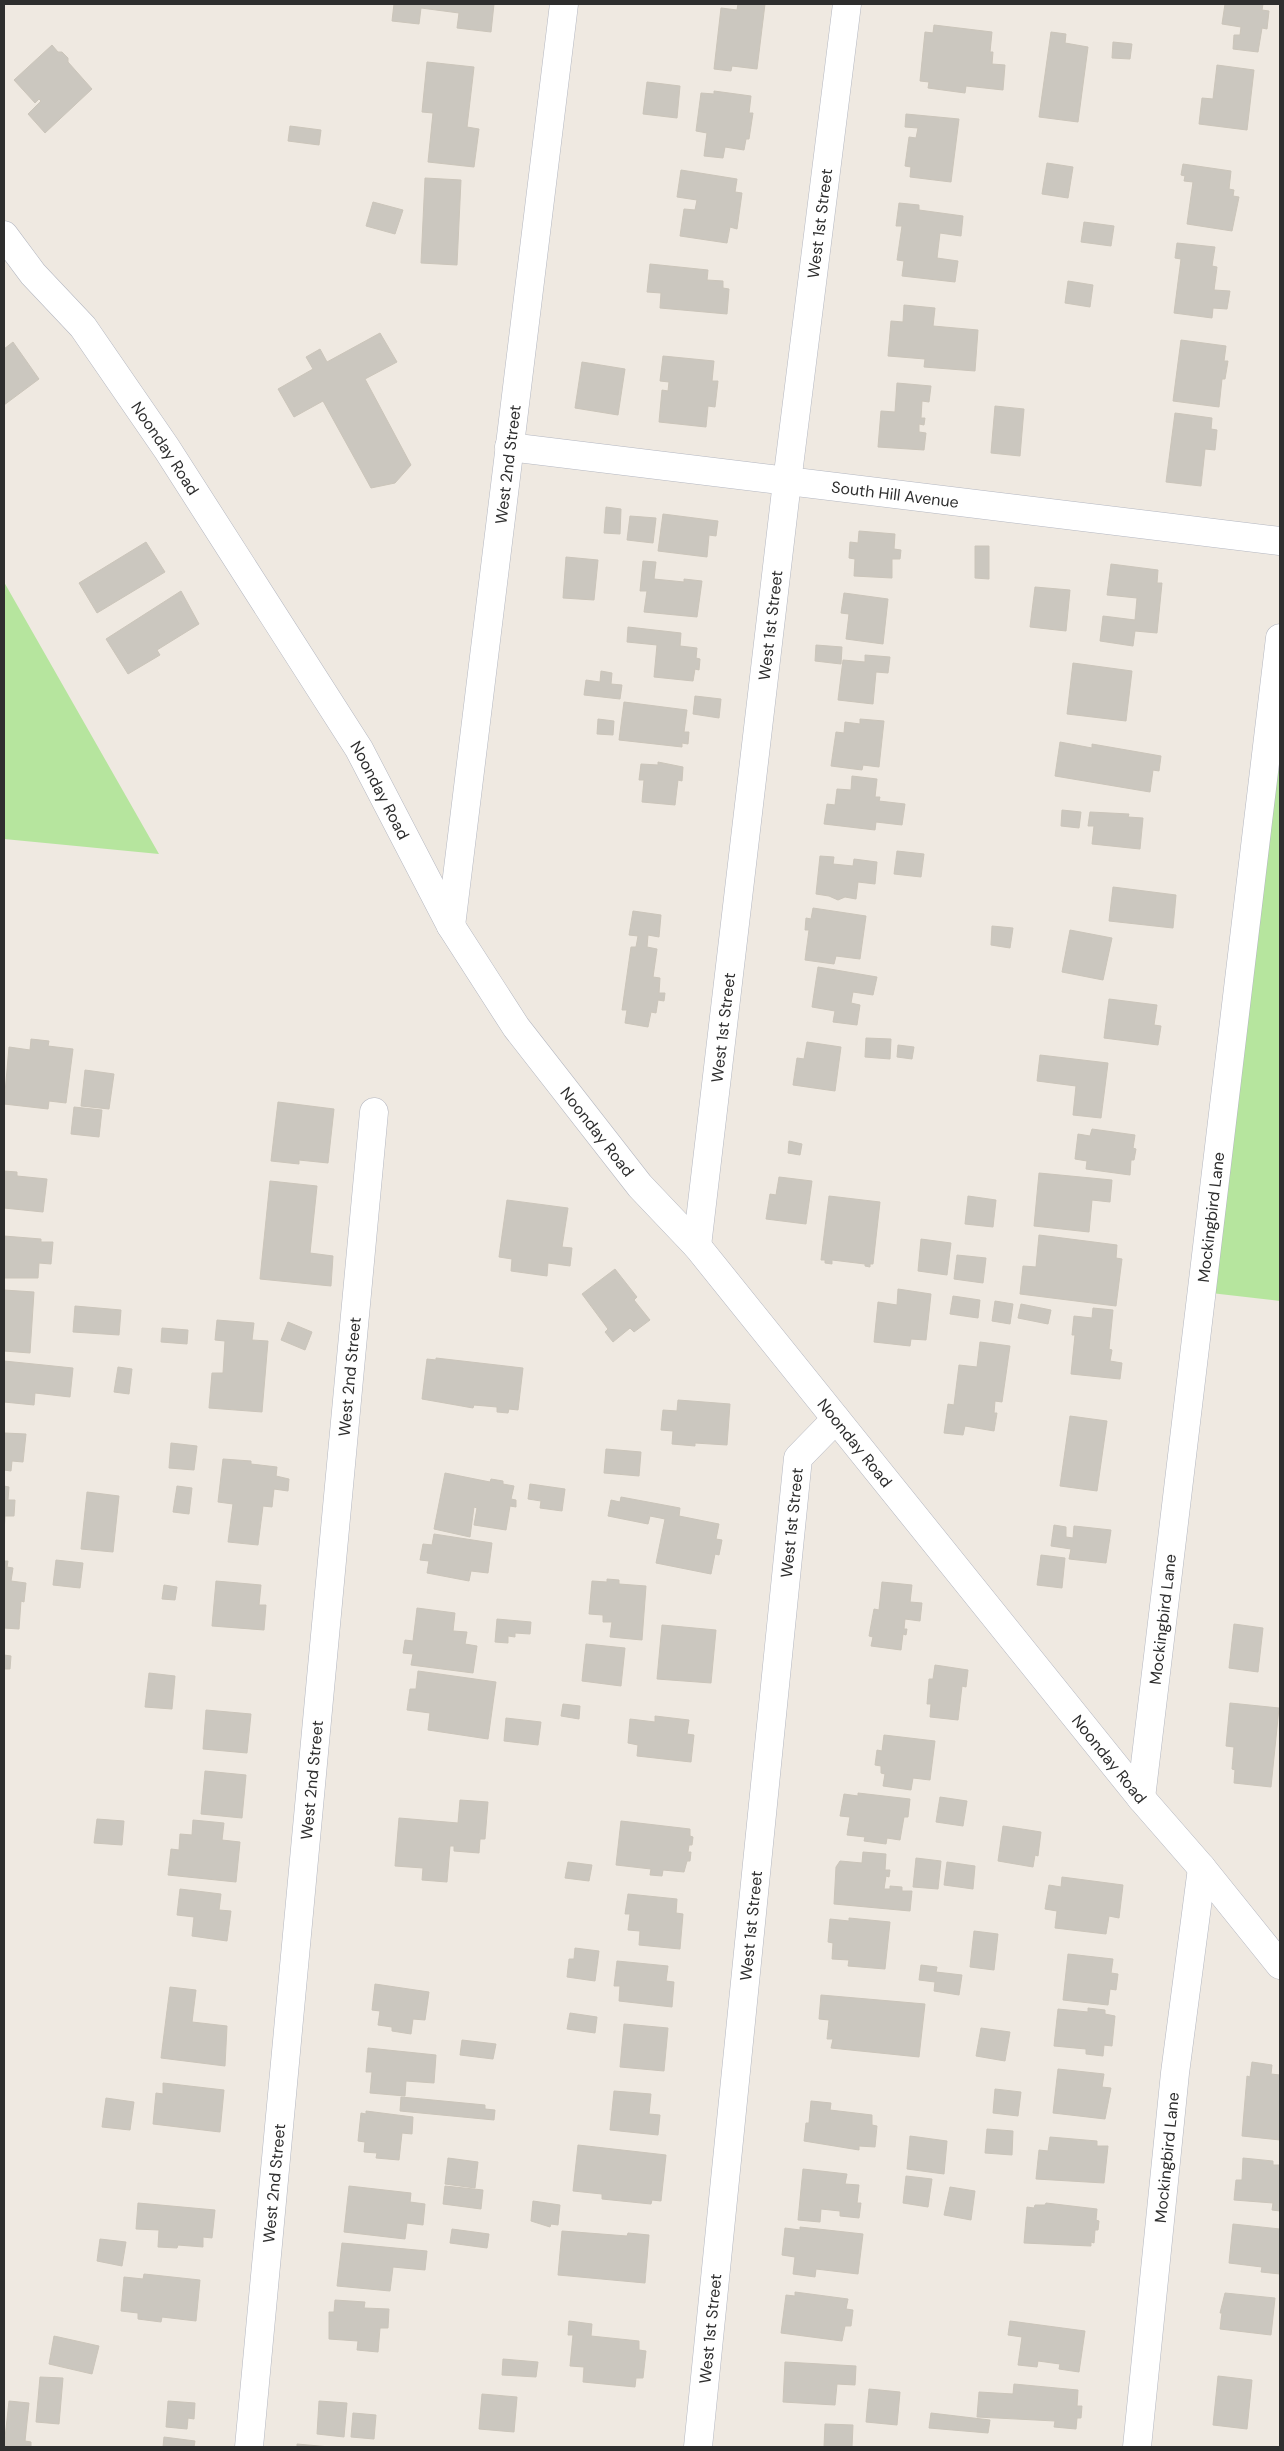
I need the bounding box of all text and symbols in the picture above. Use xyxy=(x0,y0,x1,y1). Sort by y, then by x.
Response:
street label: West 1st Street xyxy=(803,167,837,280)
street label: Noonday Road xyxy=(126,397,204,499)
street label: West 2nd Street xyxy=(490,404,526,525)
street label: South Hill Avenue xyxy=(830,476,960,513)
street label: West 1st Street xyxy=(754,569,788,682)
street label: Noonday Road xyxy=(345,737,414,843)
street label: West 1st Street xyxy=(706,971,740,1084)
street label: Noonday Road xyxy=(556,1083,639,1181)
street label: Mockingbird Lane xyxy=(1193,1151,1229,1284)
street label: West 2nd Street xyxy=(334,1316,366,1438)
street label: Noonday Road xyxy=(813,1394,897,1492)
street label: West 1st Street xyxy=(776,1467,808,1579)
street label: Mockingbird Lane xyxy=(1145,1553,1181,1686)
street label: Noonday Road xyxy=(1067,1710,1151,1808)
street label: West 2nd Street xyxy=(296,1719,328,1841)
street label: West 1st Street xyxy=(735,1870,767,1982)
street label: Mockingbird Lane xyxy=(1150,2091,1184,2224)
street label: West 2nd Street xyxy=(258,2122,290,2244)
street label: West 1st Street xyxy=(694,2273,726,2385)

